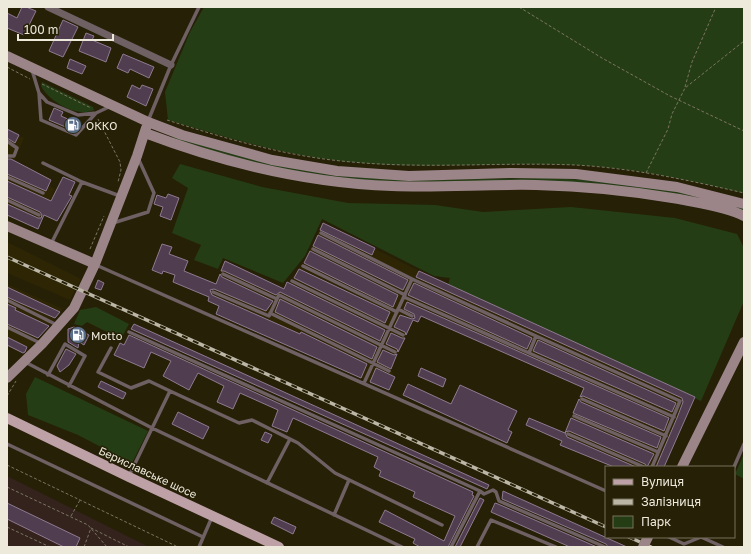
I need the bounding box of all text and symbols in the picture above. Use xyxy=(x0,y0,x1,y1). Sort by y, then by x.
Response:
scale bar xyxy=(18,16,113,42)
text: 100 m xyxy=(24,22,58,37)
fuel station icon: ОККО xyxy=(63,115,83,135)
place label: ОККО xyxy=(86,119,117,132)
fuel station icon: Motto xyxy=(68,325,88,345)
place label: Motto xyxy=(91,329,123,342)
street label: Бериславське шосе xyxy=(97,444,199,500)
legend xyxy=(605,466,735,538)
text: Вулиця xyxy=(641,474,684,489)
text: Залізниця xyxy=(641,494,701,509)
text: Парк xyxy=(641,514,671,529)

